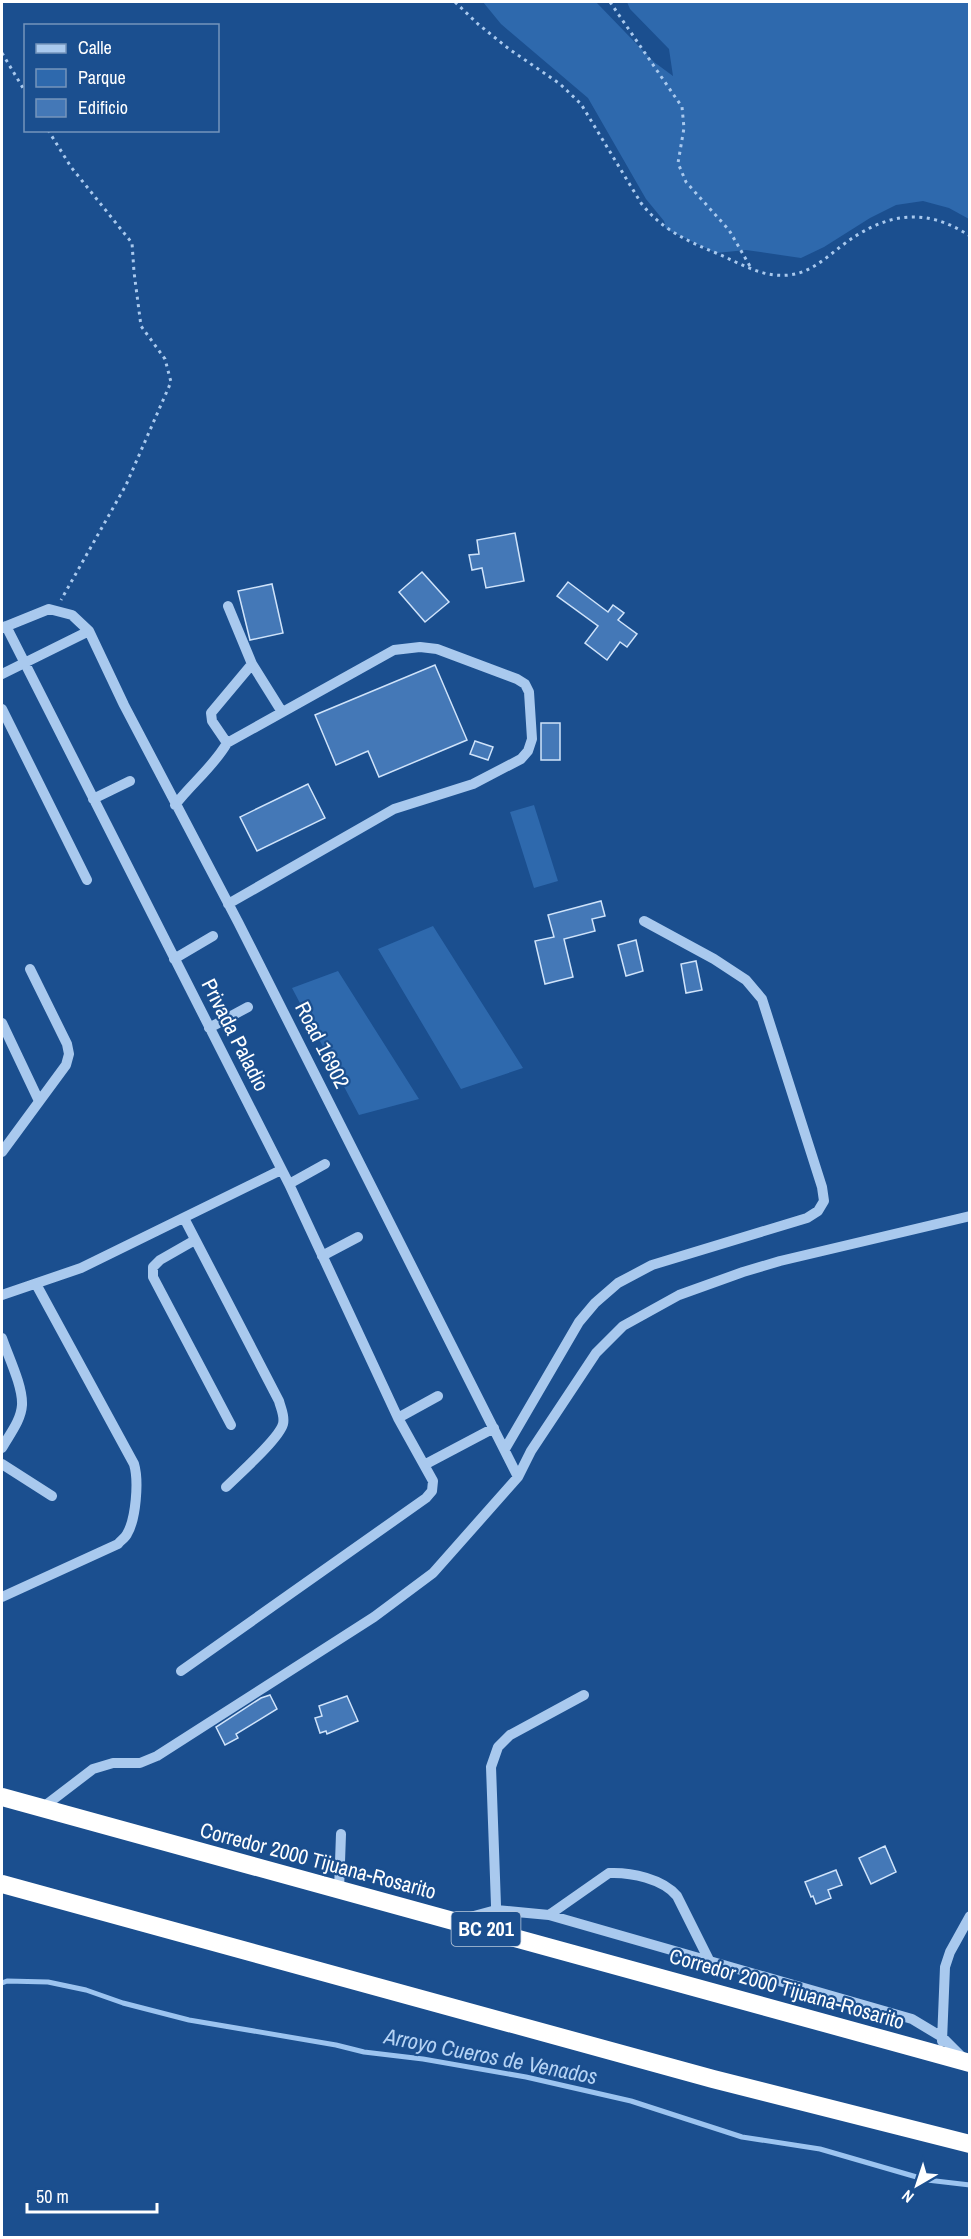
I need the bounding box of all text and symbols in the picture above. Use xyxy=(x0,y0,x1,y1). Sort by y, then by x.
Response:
legend xyxy=(24,24,219,132)
text: Calle xyxy=(78,35,112,60)
text: Parque xyxy=(78,65,126,90)
text: Edificio xyxy=(78,95,128,120)
street label: Privada Paladio xyxy=(195,974,276,1096)
street label: Road 16902 xyxy=(288,996,357,1093)
street label: Corredor 2000 Tijuana-Rosarito xyxy=(197,1815,439,1906)
road number: BC 201 xyxy=(452,1912,520,1946)
street label: Corredor 2000 Tijuana-Rosarito xyxy=(666,1941,908,2036)
water label: Arroyo Cueros de Venados xyxy=(381,2020,600,2091)
north arrow xyxy=(887,2155,947,2215)
scale bar xyxy=(27,2176,158,2214)
text: 50 m xyxy=(36,2184,69,2209)
text: N xyxy=(897,2185,918,2208)

